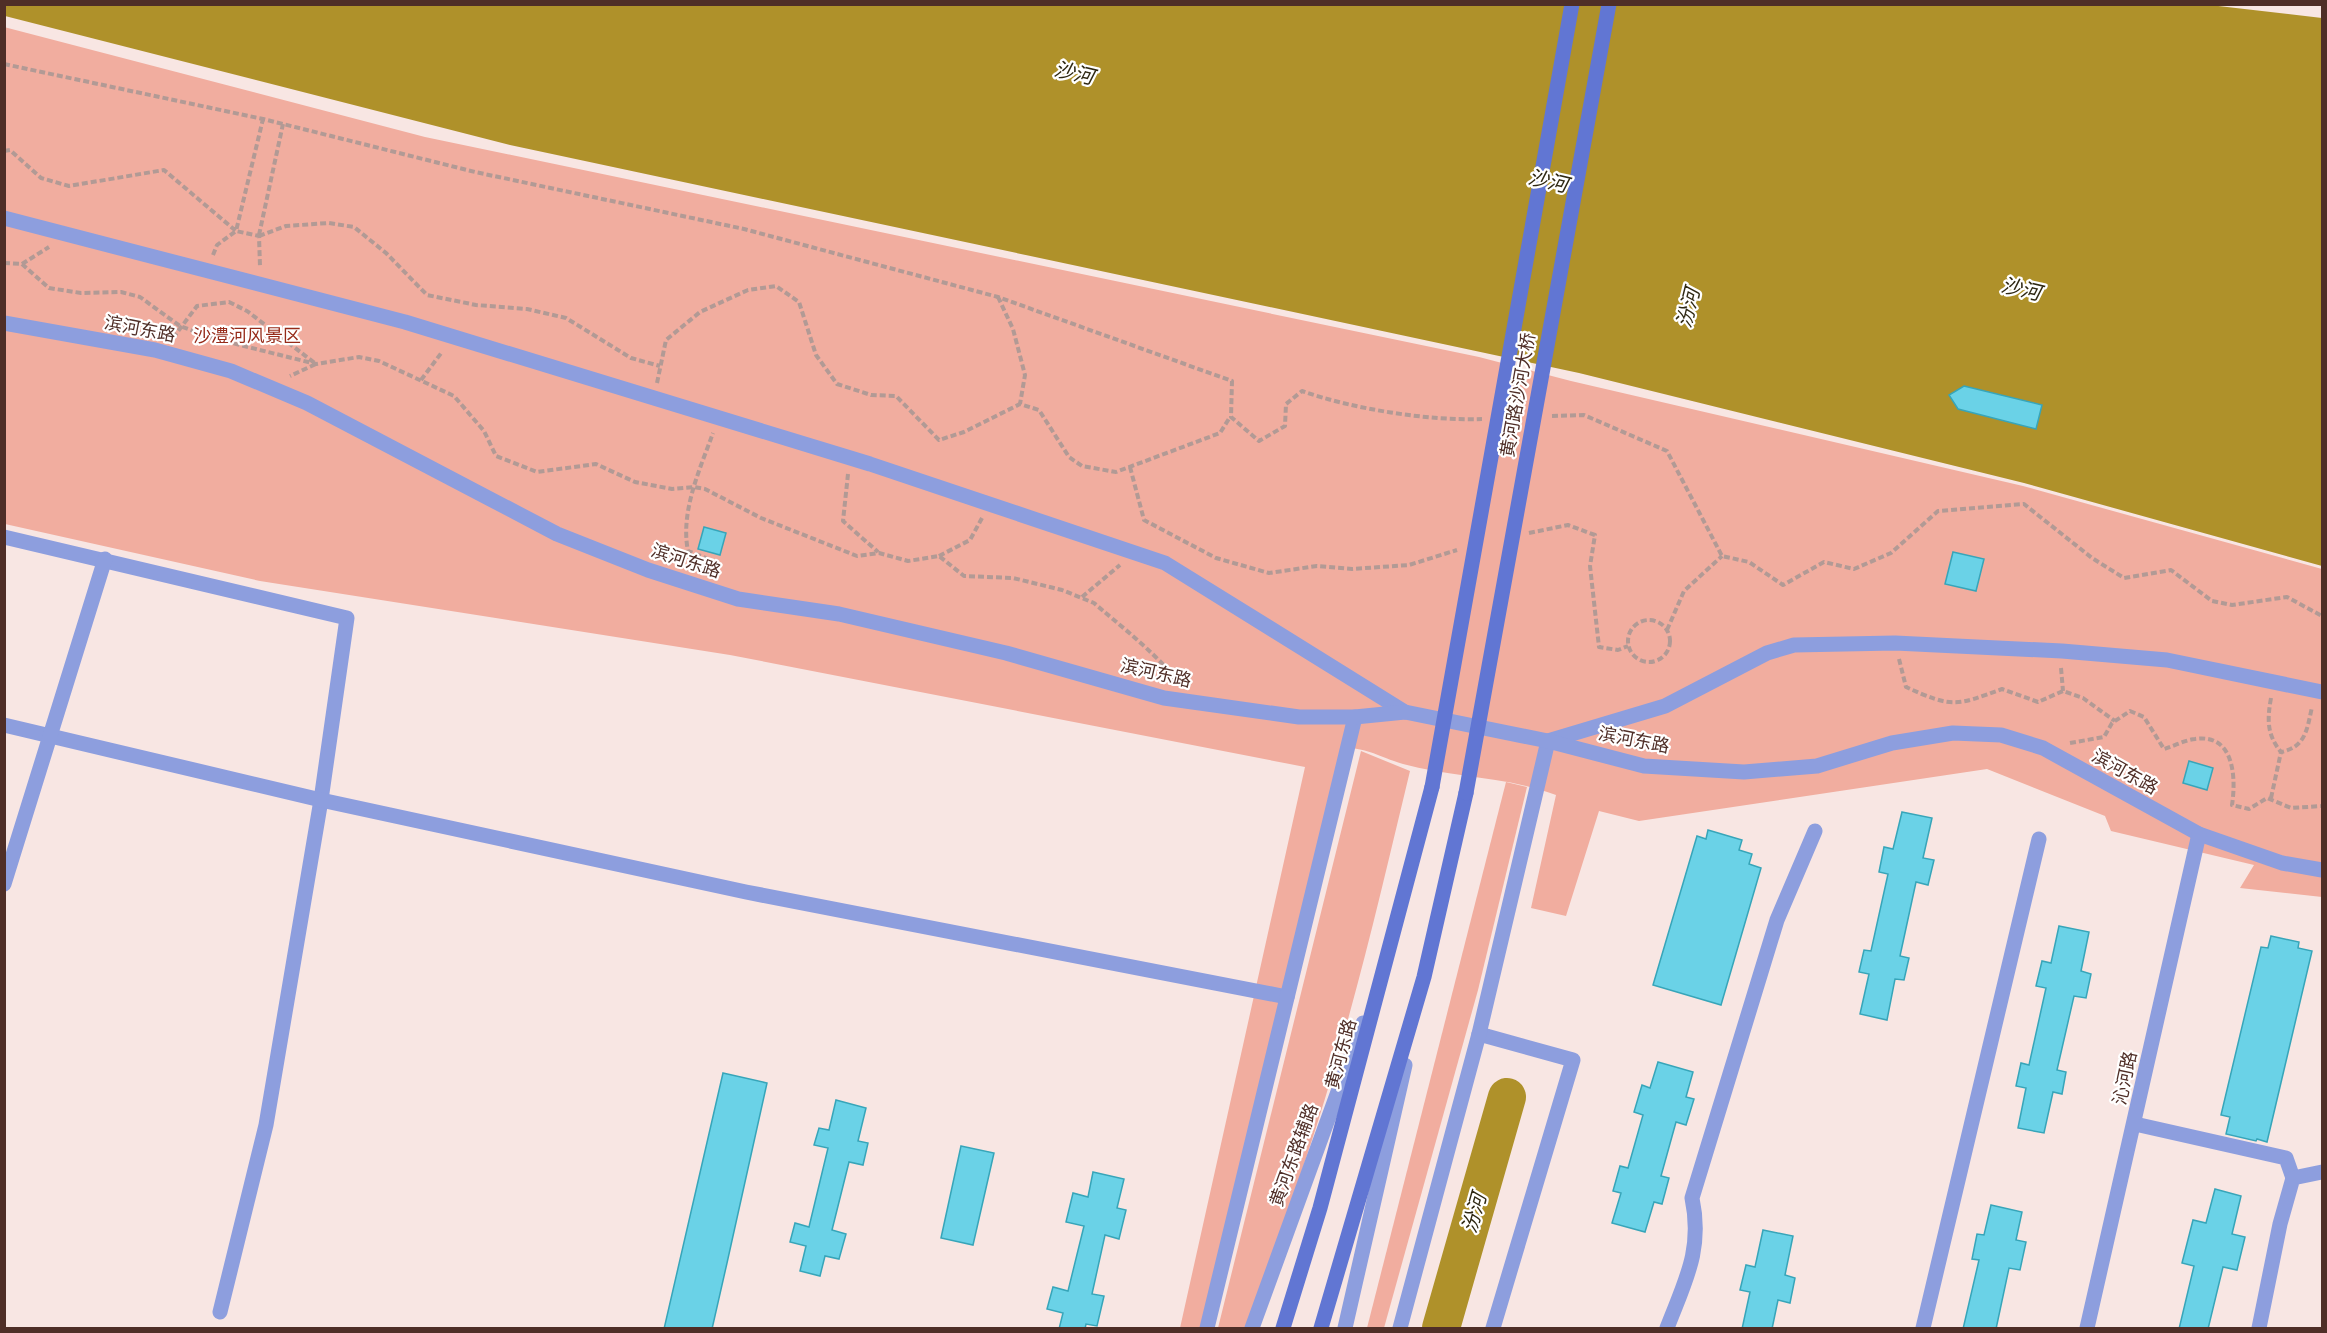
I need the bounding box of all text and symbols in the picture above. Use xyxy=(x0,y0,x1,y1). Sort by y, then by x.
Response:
water label: 沙河 xyxy=(1052,57,1100,90)
water label: 沙河 xyxy=(1526,165,1574,198)
water label: 沙河 xyxy=(1999,273,2047,306)
water label: 汾河 xyxy=(1672,282,1705,330)
street label: 滨河东路 xyxy=(103,311,177,347)
park label: 沙澧河风景区 xyxy=(193,325,301,347)
street label: 黄河路沙河大桥 xyxy=(1496,331,1540,459)
street label: 滨河东路 xyxy=(648,539,724,583)
street label: 滨河东路 xyxy=(1118,654,1194,692)
street label: 滨河东路 xyxy=(1597,722,1671,758)
street label: 滨河东路 xyxy=(2088,745,2162,799)
street label: 黄河东路 xyxy=(1321,1016,1361,1092)
street label: 沁河路 xyxy=(2109,1049,2141,1107)
street label: 黄河东路辅路 xyxy=(1265,1100,1323,1210)
water label: 汾河 xyxy=(1457,1187,1492,1236)

